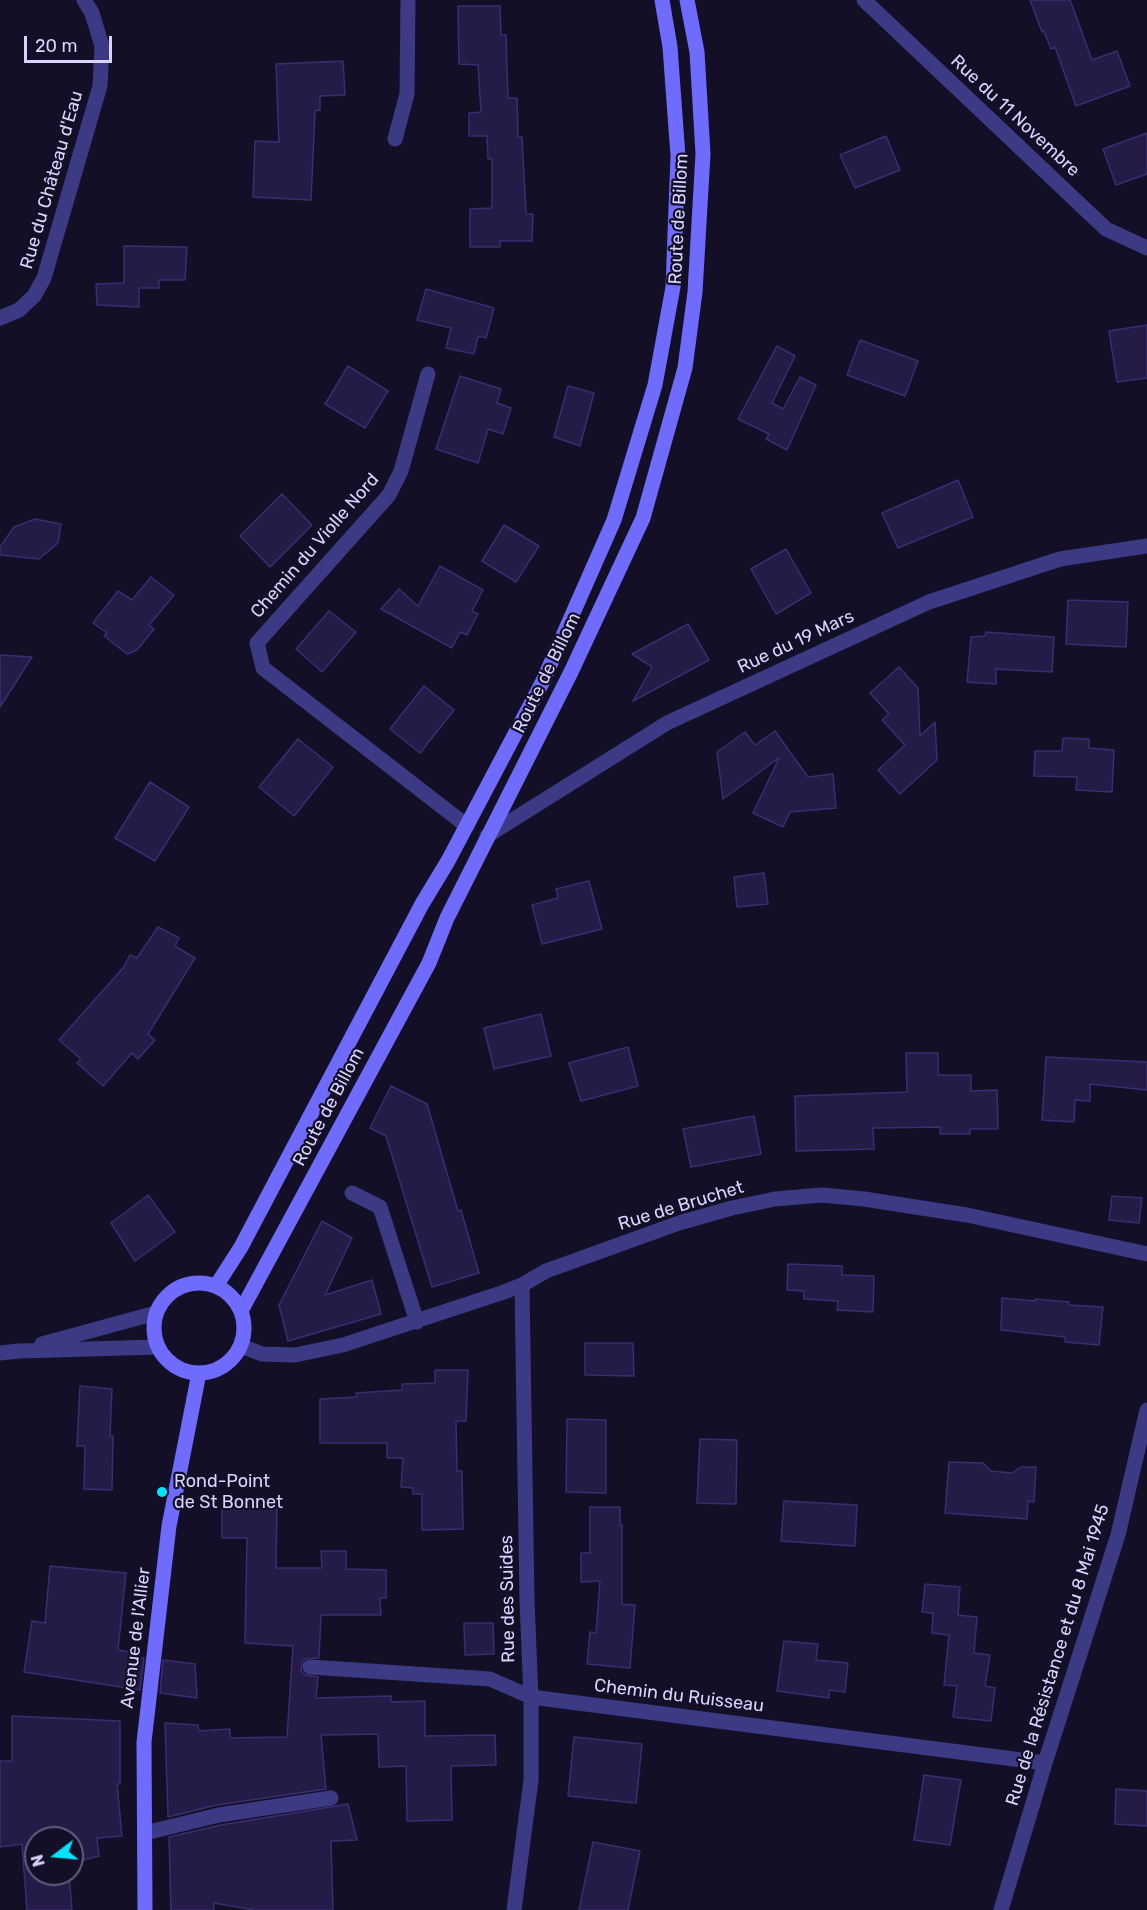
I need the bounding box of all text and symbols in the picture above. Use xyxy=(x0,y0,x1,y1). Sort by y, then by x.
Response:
scale bar xyxy=(27,24,116,62)
text: 20 m xyxy=(35,35,77,57)
street label: Rue du 11 Novembre xyxy=(946,51,1084,181)
street label: Rue du Château d'Eau xyxy=(16,88,88,272)
street label: Route de Billom xyxy=(665,153,693,285)
street label: Chemin du Violle Nord xyxy=(246,469,384,623)
street label: Rue du 19 Mars xyxy=(734,606,858,678)
street label: Route de Billom xyxy=(509,609,585,737)
street label: Route de Billom xyxy=(289,1044,369,1170)
street label: Rue de Bruchet xyxy=(616,1177,746,1235)
place label: Rond-Point de St Bonnet xyxy=(174,1471,283,1514)
marker: Rond-Point de St Bonnet xyxy=(155,1485,169,1499)
street label: Rue de la Résistance et du 8 Mai 1945 xyxy=(1002,1502,1114,1808)
street label: Rue des Suides xyxy=(496,1535,520,1663)
street label: Avenue de l'Allier xyxy=(117,1566,155,1710)
street label: Chemin du Ruisseau xyxy=(593,1675,765,1717)
north arrow xyxy=(24,1826,84,1886)
text: N xyxy=(27,1852,49,1869)

